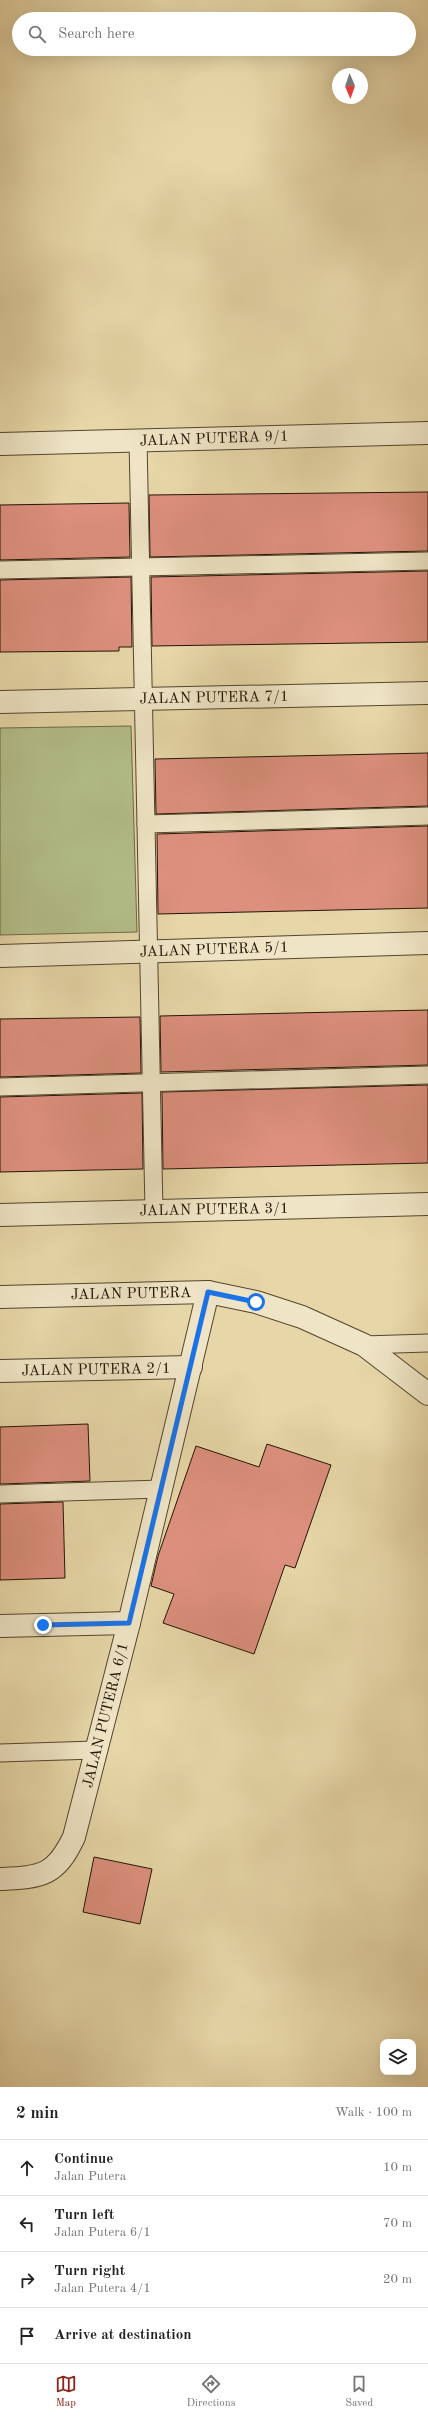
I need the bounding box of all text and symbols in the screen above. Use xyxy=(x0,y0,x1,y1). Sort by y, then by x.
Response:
search box xyxy=(12,12,416,56)
icon: search xyxy=(26,23,48,45)
text: Search here xyxy=(58,27,135,42)
north arrow xyxy=(332,68,368,104)
street label: JALAN PUTERA 9/1 xyxy=(139,429,289,450)
street label: JALAN PUTERA 7/1 xyxy=(139,690,289,707)
street label: JALAN PUTERA 5/1 xyxy=(139,940,289,961)
street label: JALAN PUTERA 3/1 xyxy=(139,1202,289,1219)
street label: JALAN PUTERA xyxy=(71,1286,192,1303)
route start xyxy=(247,1293,265,1311)
street label: JALAN PUTERA 2/1 xyxy=(21,1362,171,1379)
route end xyxy=(34,1616,52,1634)
street label: JALAN PUTERA 6/1 xyxy=(81,1641,132,1789)
map controls xyxy=(380,2039,416,2075)
button: layers xyxy=(380,2039,416,2075)
text: 2 min xyxy=(16,2105,59,2122)
text: Walk · 100 m xyxy=(335,2106,412,2119)
text: Continue xyxy=(54,2152,113,2167)
icon: ahead xyxy=(16,2157,38,2179)
text: 10 m xyxy=(383,2161,412,2174)
text: Jalan Putera xyxy=(54,2170,126,2183)
text: Turn left xyxy=(54,2208,114,2223)
icon: left xyxy=(16,2213,38,2235)
text: 70 m xyxy=(383,2217,412,2230)
text: Jalan Putera 6/1 xyxy=(54,2226,151,2239)
text: Turn right xyxy=(54,2264,125,2279)
icon: right xyxy=(16,2269,38,2291)
text: 20 m xyxy=(383,2273,412,2286)
text: Jalan Putera 4/1 xyxy=(54,2282,151,2295)
icon: arrive xyxy=(16,2325,38,2347)
text: Arrive at destination xyxy=(54,2328,192,2343)
tab: Map xyxy=(55,2373,77,2411)
tab: Directions xyxy=(187,2373,235,2411)
tab: Saved xyxy=(345,2373,373,2411)

